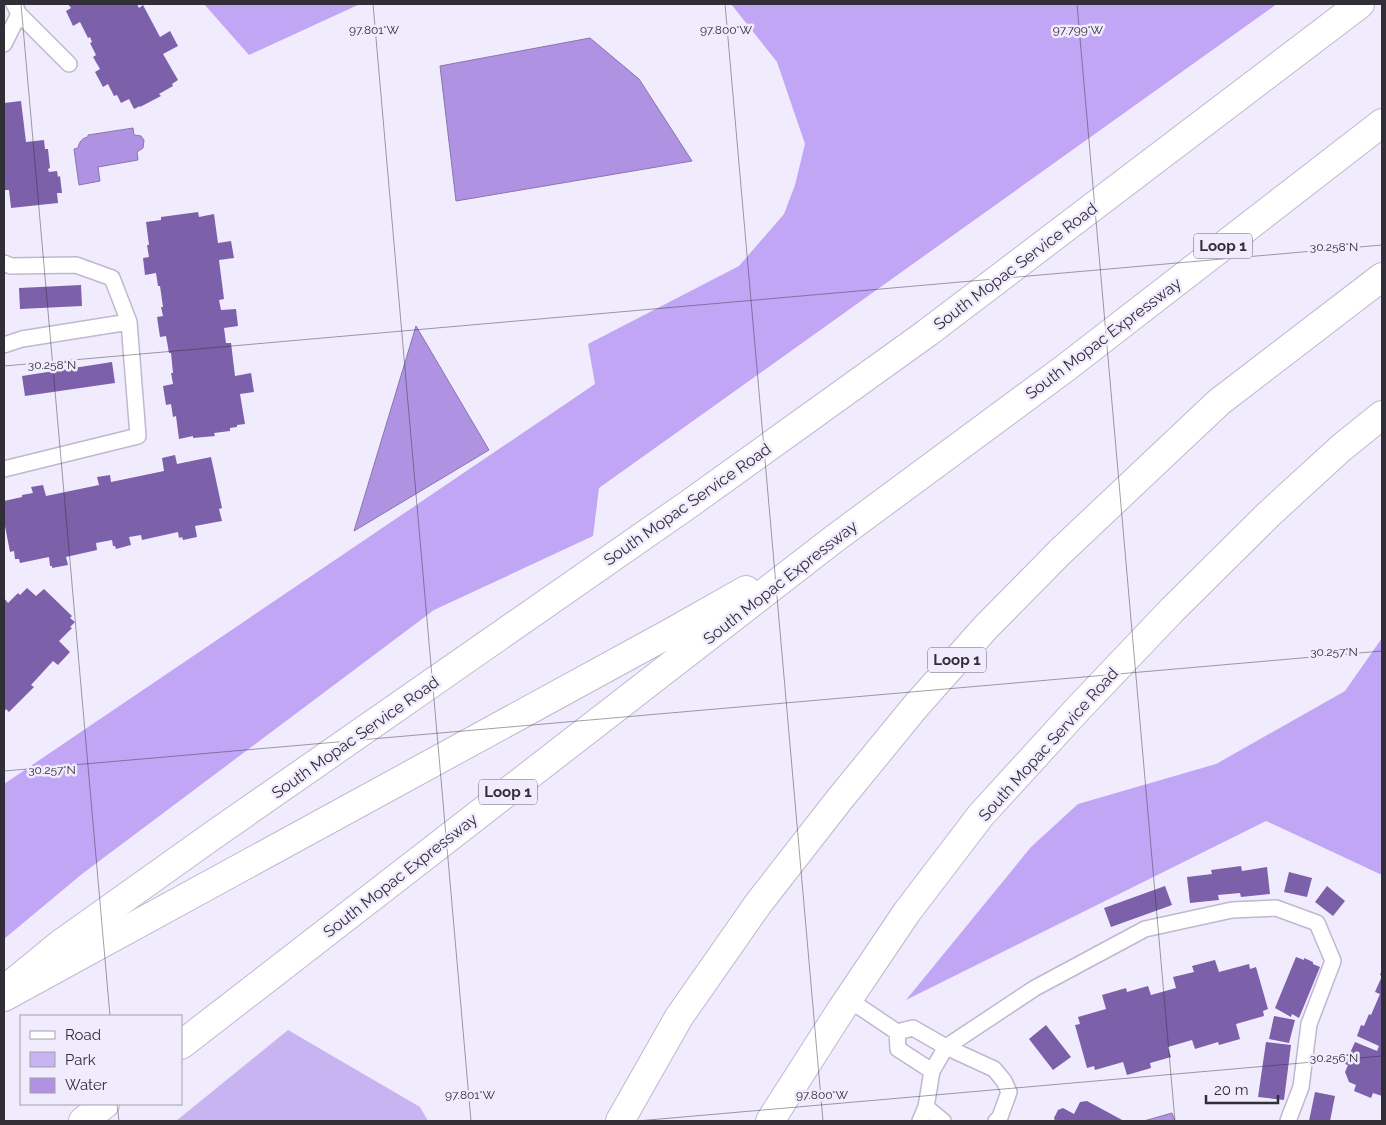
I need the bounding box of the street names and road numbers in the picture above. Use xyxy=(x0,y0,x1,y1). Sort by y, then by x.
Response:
street label: South Mopac Service Road xyxy=(930,199,1101,334)
road number: Loop 1 xyxy=(1194,234,1252,258)
street label: South Mopac Expressway xyxy=(1022,273,1185,403)
street label: South Mopac Service Road xyxy=(600,439,775,569)
street label: South Mopac Expressway xyxy=(700,516,861,648)
road number: Loop 1 xyxy=(928,648,986,672)
street label: South Mopac Service Road xyxy=(975,664,1122,825)
street label: South Mopac Service Road xyxy=(268,672,443,802)
road number: Loop 1 xyxy=(479,780,537,804)
street label: South Mopac Expressway xyxy=(320,809,481,941)

